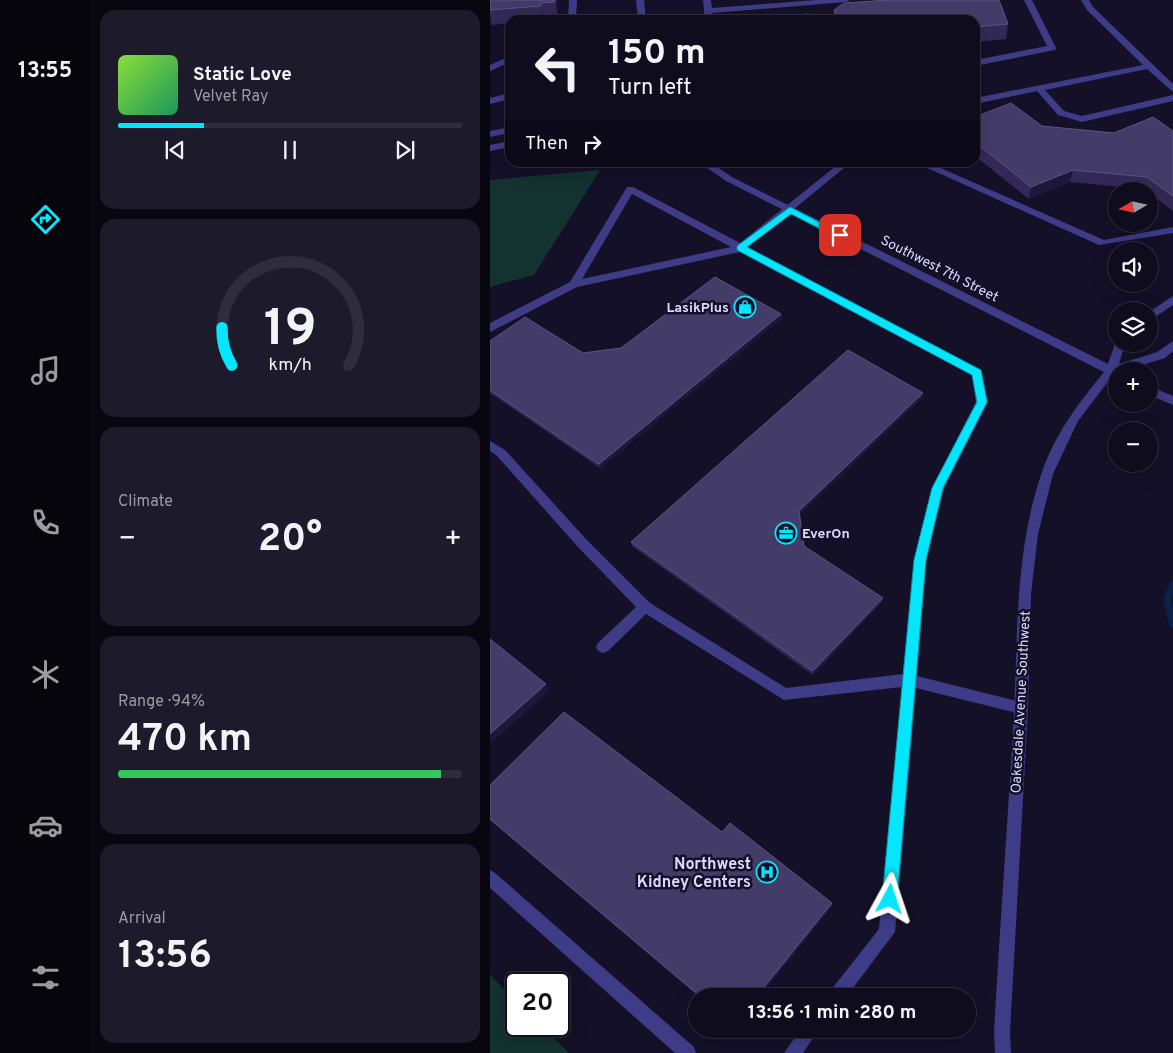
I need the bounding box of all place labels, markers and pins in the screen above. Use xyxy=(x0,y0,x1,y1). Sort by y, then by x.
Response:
pin xyxy=(819,214,861,256)
shop icon: LasikPlus xyxy=(733,295,757,319)
place label: LasikPlus xyxy=(666,300,729,317)
office icon: EverOn xyxy=(774,521,798,545)
place label: EverOn xyxy=(802,526,850,543)
place label: Northwest Kidney Centers xyxy=(637,855,751,893)
hospital icon: Northwest Kidney Centers xyxy=(755,860,779,884)

